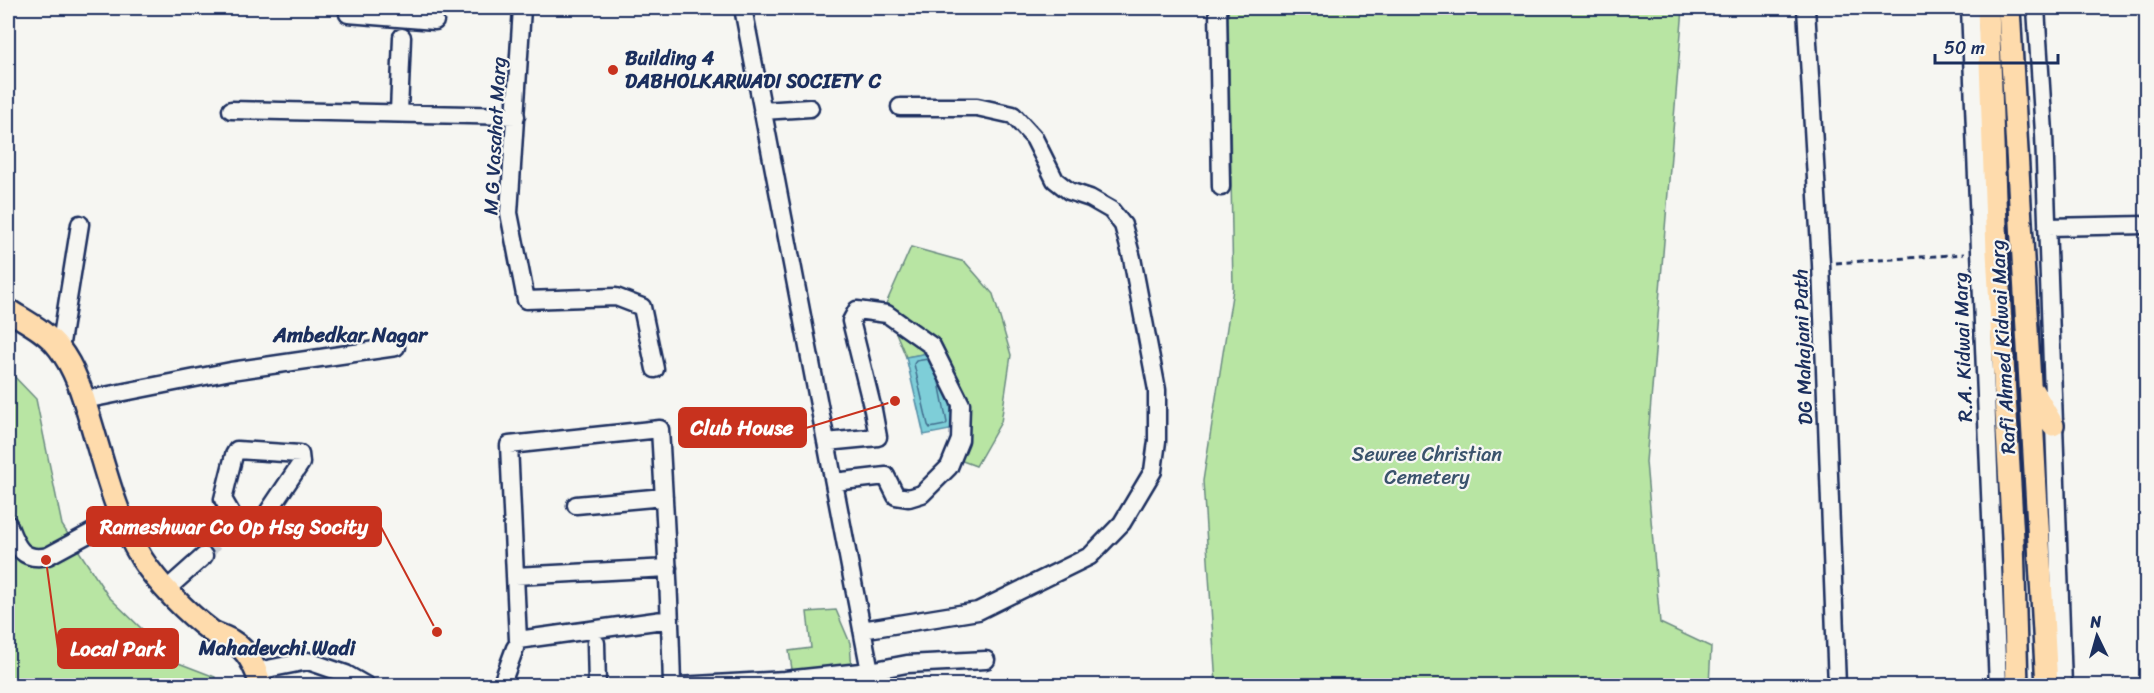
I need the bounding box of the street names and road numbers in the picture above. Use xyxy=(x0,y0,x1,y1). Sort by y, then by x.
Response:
street label: M G Vasahat Marg xyxy=(473,56,517,216)
street label: Rafi Ahmed Kidwai Marg xyxy=(1980,239,2026,455)
street label: DG Mahajani Path xyxy=(1783,268,1823,426)
street label: R.A. Kidwai Marg xyxy=(1943,271,1983,423)

